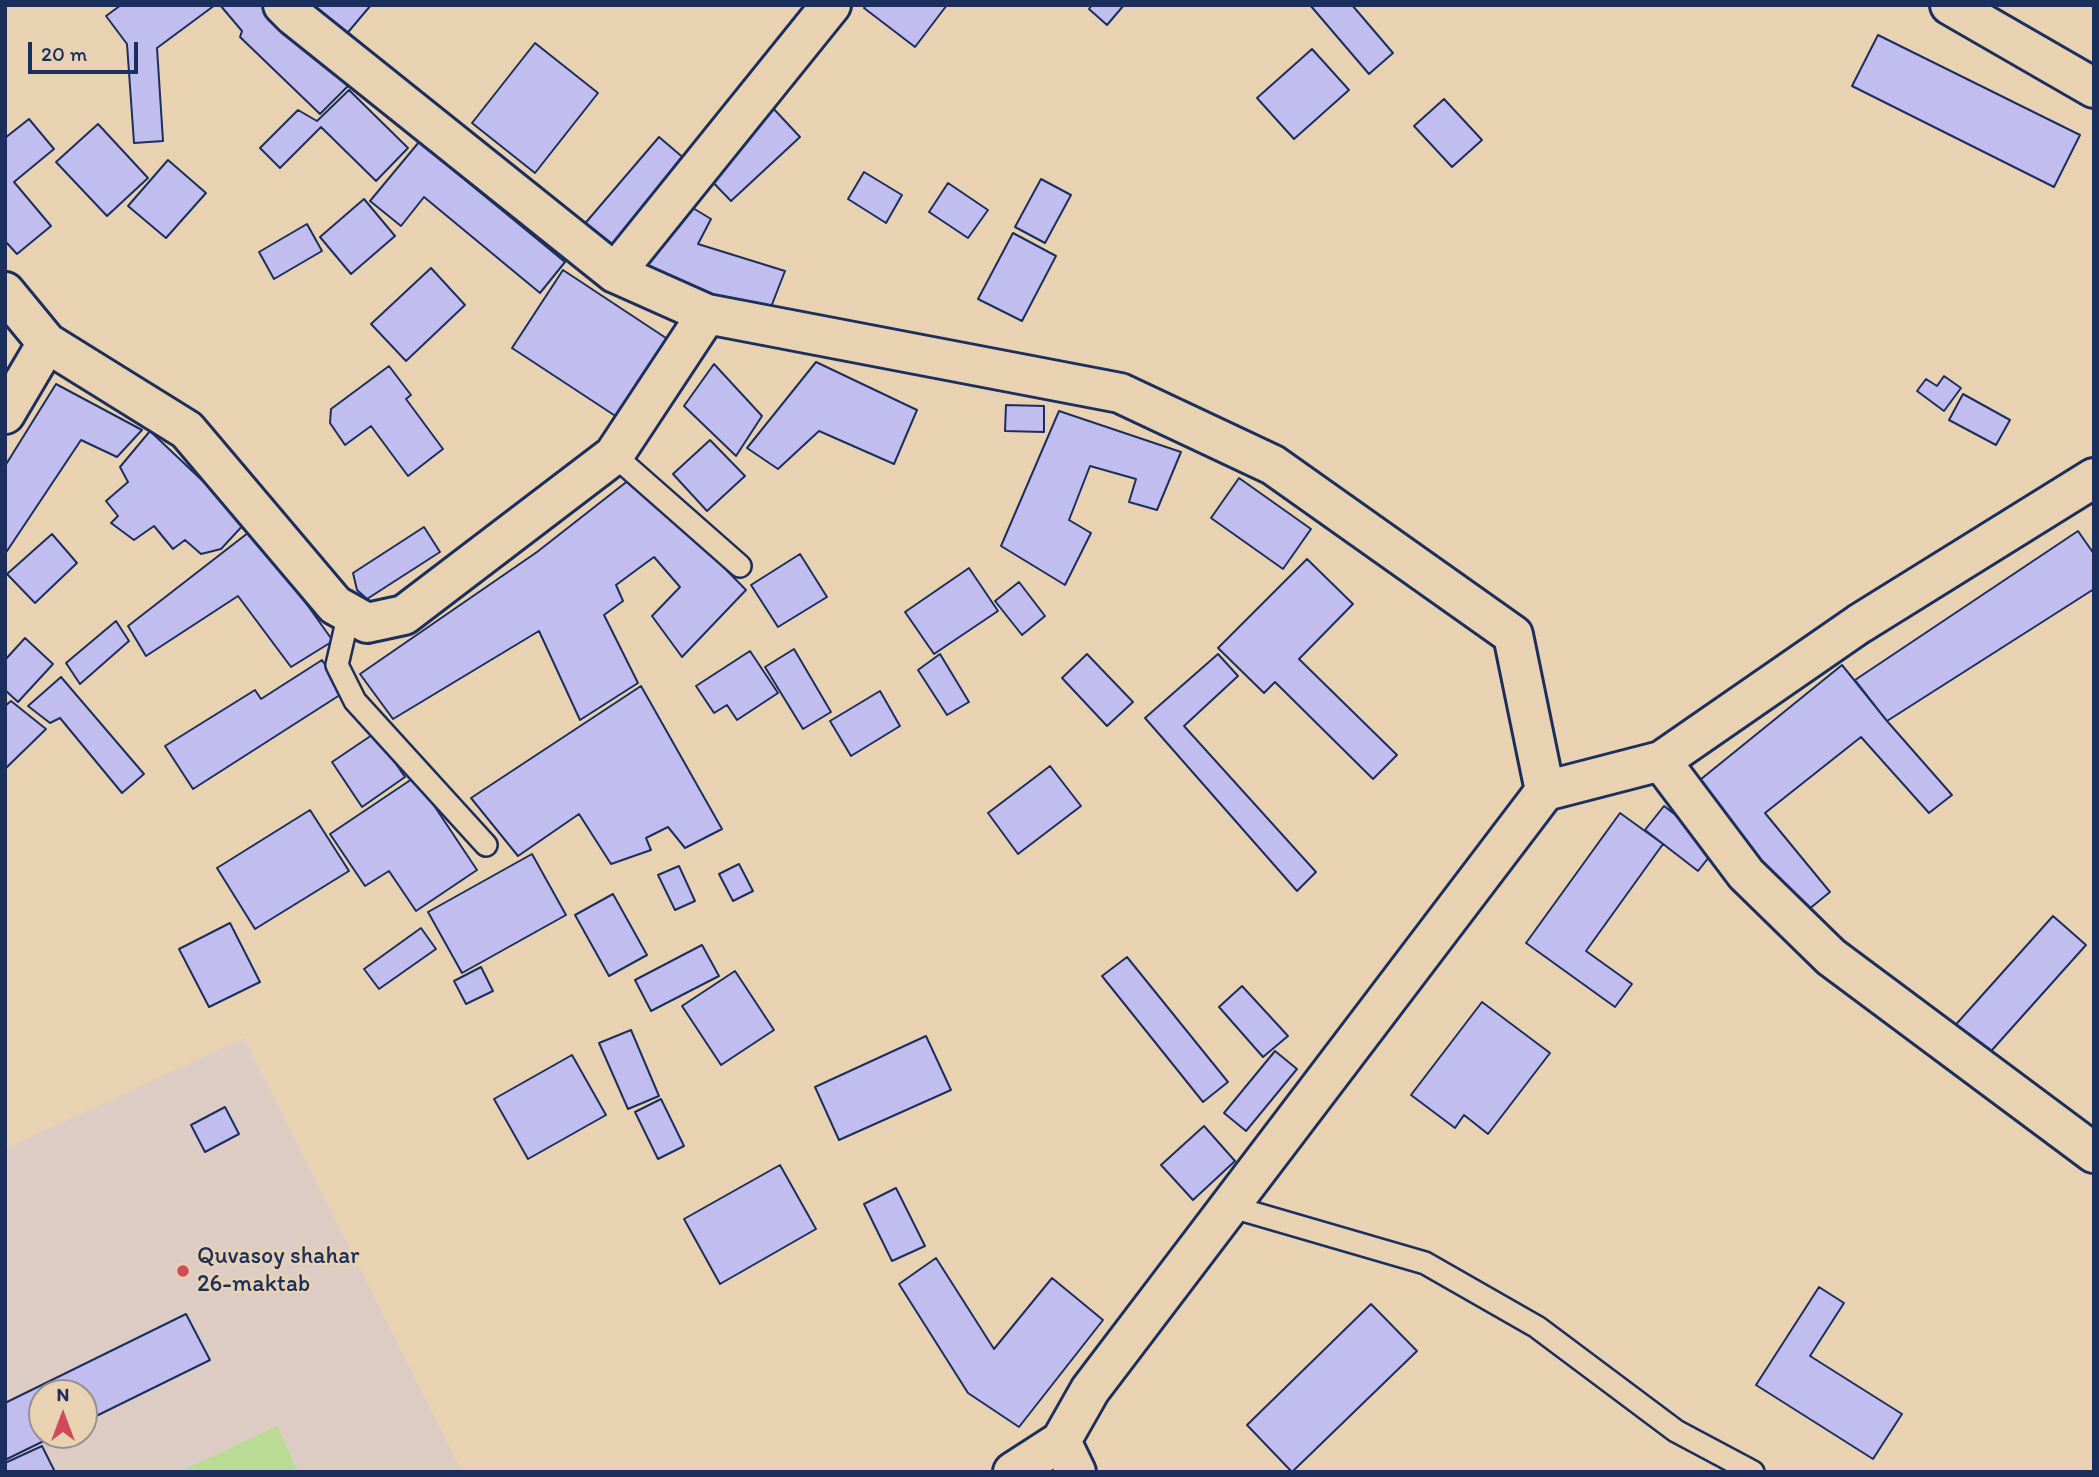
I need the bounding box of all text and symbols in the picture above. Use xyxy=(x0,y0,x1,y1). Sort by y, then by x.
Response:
scale bar xyxy=(32,28,142,72)
text: 20 m xyxy=(41,41,87,66)
place label: Quvasoy shahar 26-maktab xyxy=(197,1243,360,1299)
marker: Quvasoy shahar 26-maktab xyxy=(175,1263,191,1279)
north arrow xyxy=(28,1379,98,1449)
text: N xyxy=(57,1383,69,1406)

